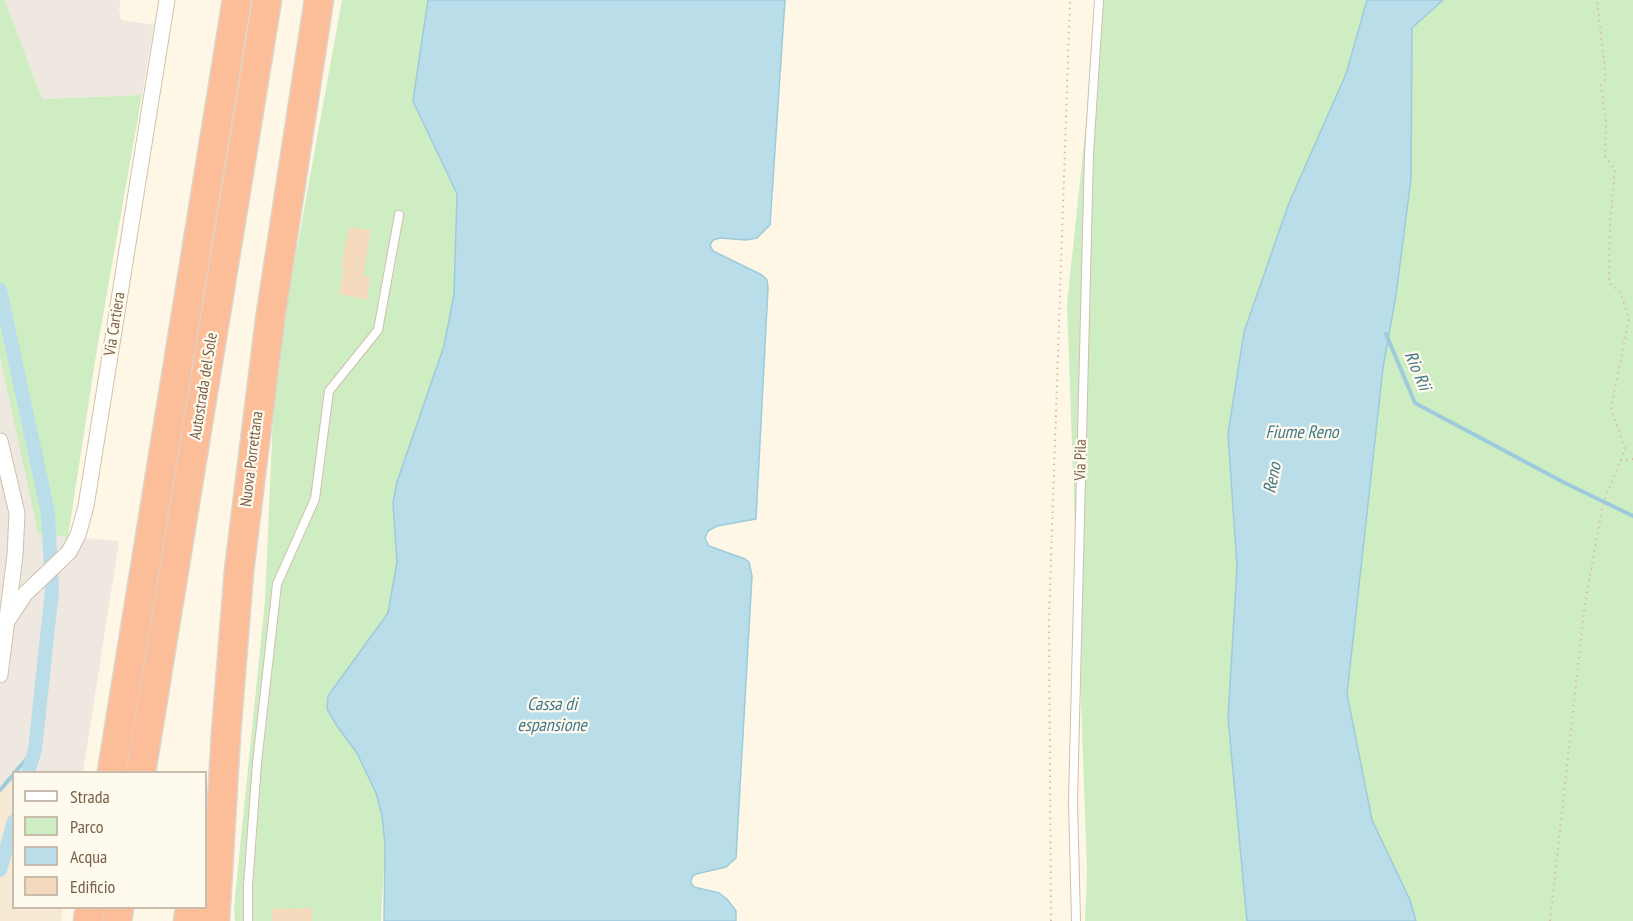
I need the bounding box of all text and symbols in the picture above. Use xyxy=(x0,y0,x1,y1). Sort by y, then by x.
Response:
street label: Via Cartiera xyxy=(100,291,130,357)
street label: Autostrada del Sole xyxy=(186,331,222,441)
water label: Rio Rii xyxy=(1399,348,1435,394)
street label: Nuova Porrettana xyxy=(237,410,267,508)
water label: Fiume Reno xyxy=(1265,422,1339,444)
street label: Via Pila xyxy=(1071,439,1091,481)
water label: Reno xyxy=(1259,461,1287,495)
water label: Cassa di espansione xyxy=(517,694,587,736)
legend xyxy=(12,771,207,909)
text: Strada xyxy=(70,785,110,808)
text: Parco xyxy=(70,815,104,838)
text: Acqua xyxy=(70,845,107,868)
text: Edificio xyxy=(70,875,115,898)

